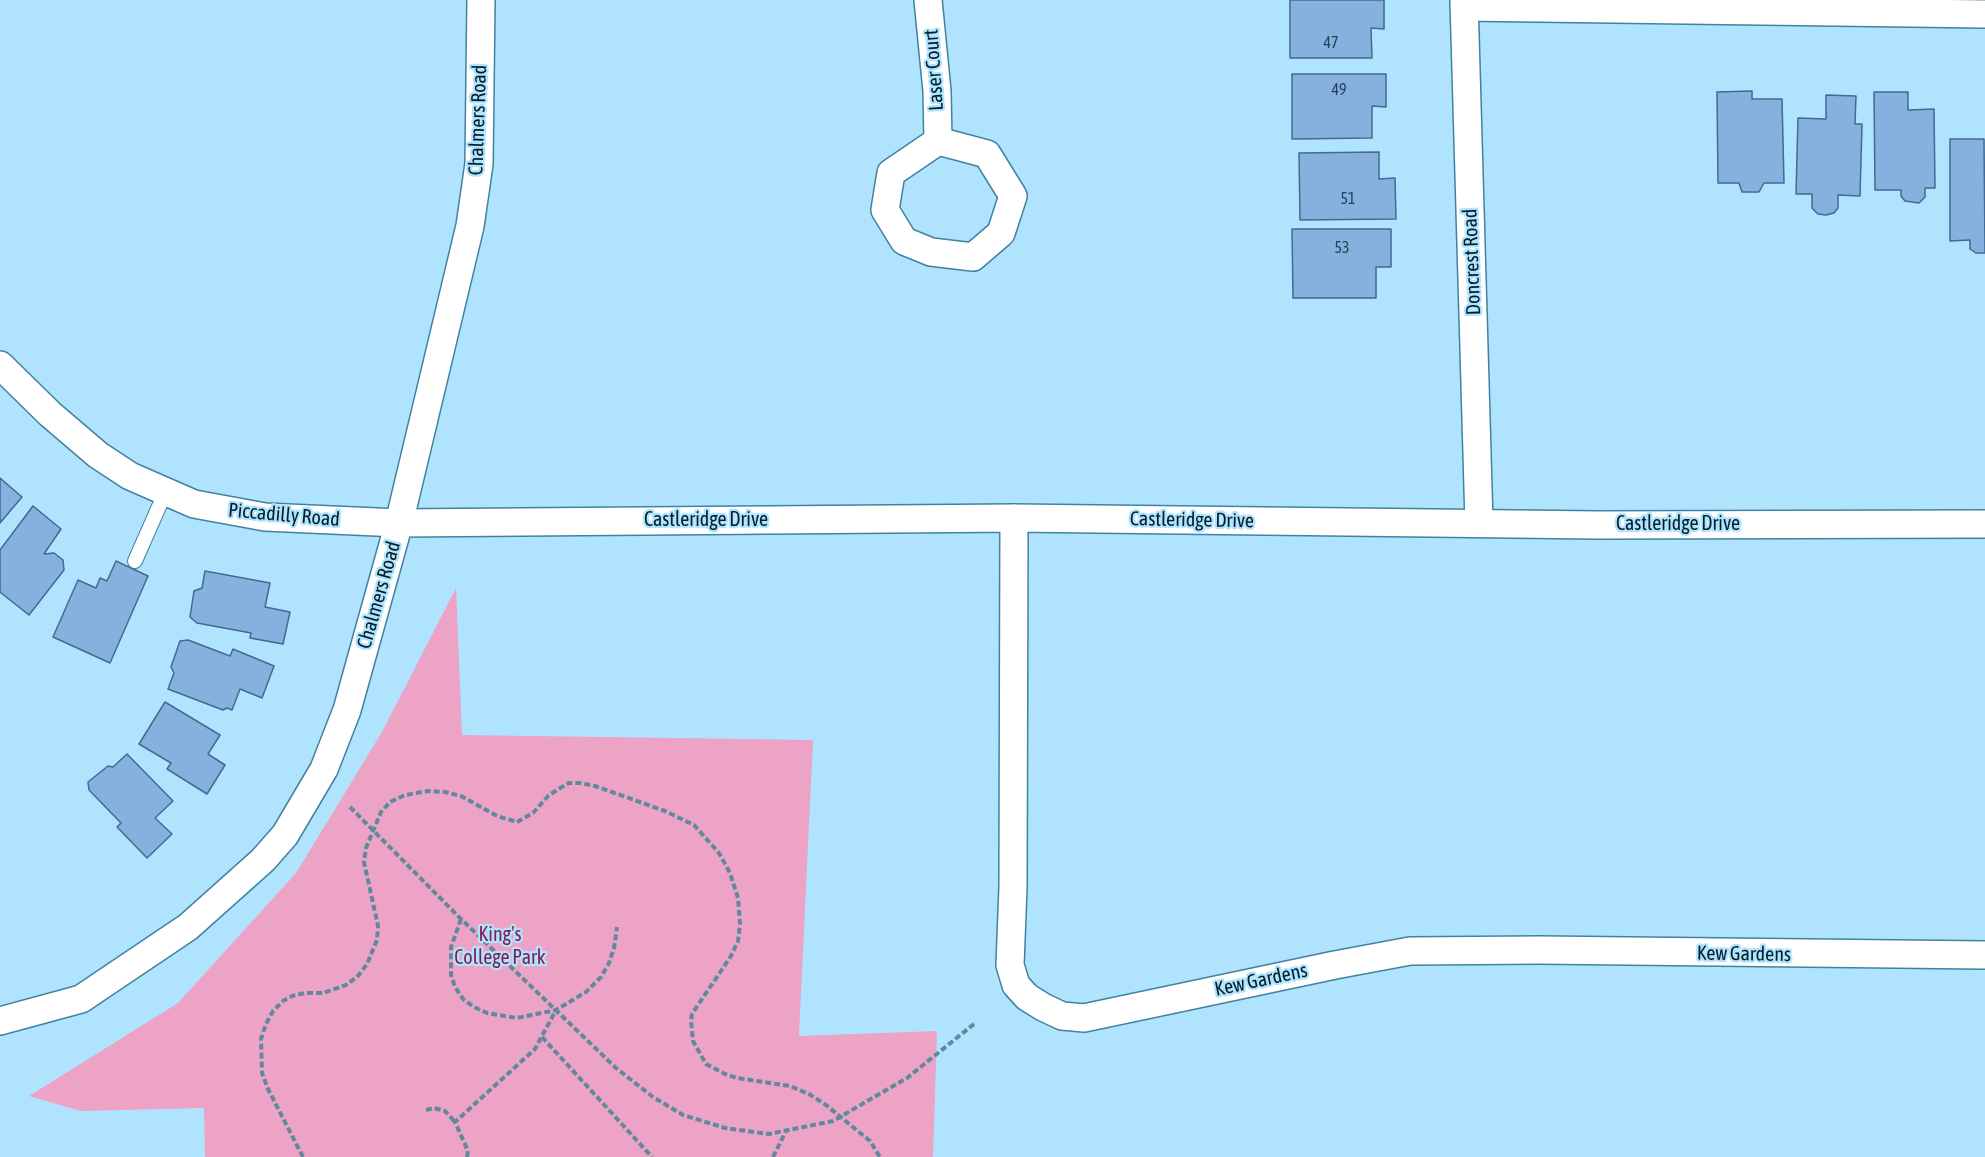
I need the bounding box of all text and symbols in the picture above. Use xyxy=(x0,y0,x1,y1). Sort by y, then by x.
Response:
street label: Laser Court xyxy=(919,29,949,111)
house number: 47 xyxy=(1323,33,1339,53)
street label: Chalmers Road xyxy=(464,64,492,176)
house number: 49 xyxy=(1331,80,1347,100)
house number: 51 xyxy=(1340,189,1356,209)
street label: Doncrest Road xyxy=(1458,208,1486,316)
house number: 53 xyxy=(1334,238,1350,258)
street label: Piccadilly Road xyxy=(227,498,341,532)
street label: Castleridge Drive xyxy=(1130,507,1254,533)
street label: Castleridge Drive xyxy=(644,508,768,532)
street label: Castleridge Drive xyxy=(1616,512,1740,536)
street label: Chalmers Road xyxy=(352,539,406,651)
park label: King's College Park xyxy=(454,923,546,970)
street label: Kew Gardens xyxy=(1697,941,1791,967)
street label: Kew Gardens xyxy=(1212,958,1310,1002)

